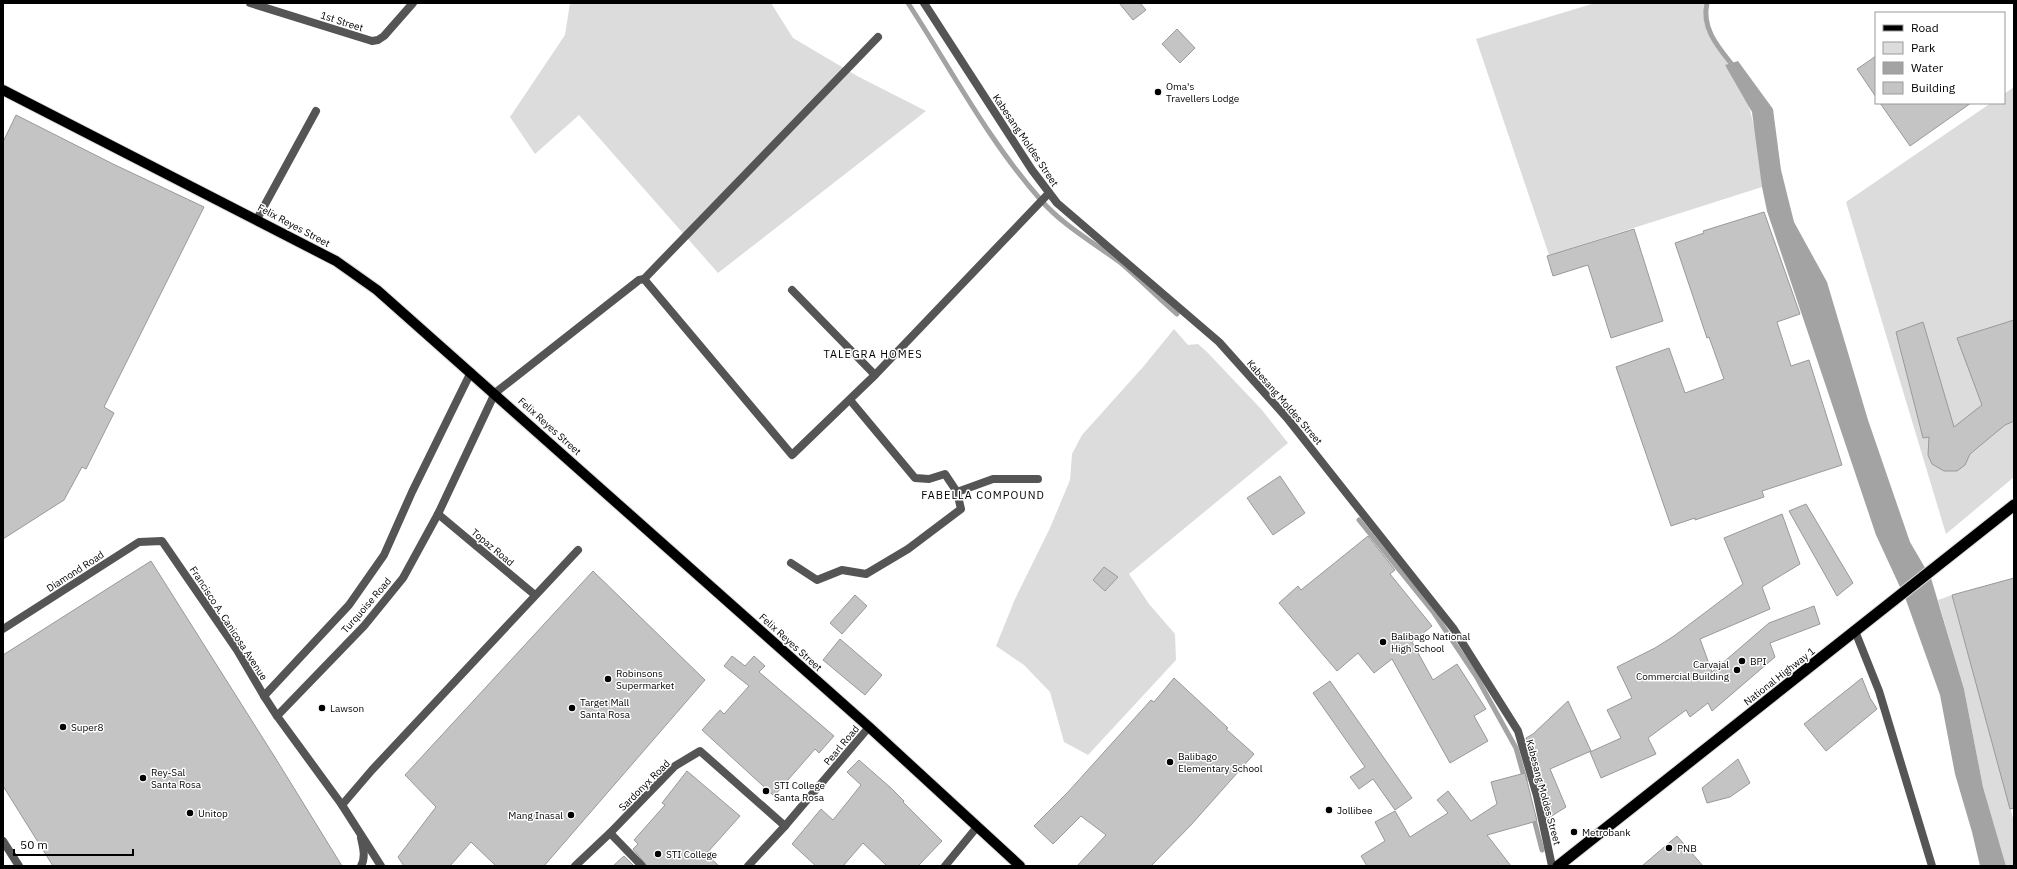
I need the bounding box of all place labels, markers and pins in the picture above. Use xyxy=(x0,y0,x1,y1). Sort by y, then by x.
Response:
place label: Oma's Travellers Lodge xyxy=(1166,80,1240,105)
marker: Oma's Travellers Lodge xyxy=(1153,87,1163,97)
place label: Balibago National High School xyxy=(1391,630,1470,655)
marker: Balibago National High School xyxy=(1378,637,1388,647)
place label: BPI xyxy=(1750,655,1767,668)
marker: BPI xyxy=(1737,656,1747,666)
place label: Carvajal Commercial Building xyxy=(1636,658,1730,683)
marker: Carvajal Commercial Building xyxy=(1732,665,1742,675)
place label: Robinsons Supermarket xyxy=(616,667,675,692)
marker: Robinsons Supermarket xyxy=(603,674,613,684)
place label: Target Mall Santa Rosa xyxy=(580,696,631,721)
place label: Lawson xyxy=(330,702,364,715)
marker: Lawson xyxy=(317,703,327,713)
marker: Target Mall Santa Rosa xyxy=(567,703,577,713)
place label: Super8 xyxy=(71,721,103,734)
marker: Super8 xyxy=(58,722,68,732)
place label: Balibago Elementary School xyxy=(1178,750,1263,775)
marker: Balibago Elementary School xyxy=(1165,757,1175,767)
place label: Rey-Sal Santa Rosa xyxy=(151,766,202,791)
marker: Rey-Sal Santa Rosa xyxy=(138,773,148,783)
place label: STI College Santa Rosa xyxy=(774,779,826,804)
marker: STI College Santa Rosa xyxy=(761,786,771,796)
place label: Jollibee xyxy=(1337,804,1373,817)
marker: Jollibee xyxy=(1324,805,1334,815)
place label: Unitop xyxy=(198,807,228,820)
marker: Unitop xyxy=(185,808,195,818)
place label: Mang Inasal xyxy=(508,809,563,822)
marker: Mang Inasal xyxy=(566,810,576,820)
place label: Metrobank xyxy=(1582,826,1631,839)
marker: Metrobank xyxy=(1569,827,1579,837)
place label: PNB xyxy=(1677,842,1697,855)
marker: PNB xyxy=(1664,843,1674,853)
place label: STI College xyxy=(666,848,718,861)
marker: STI College xyxy=(653,849,663,859)

